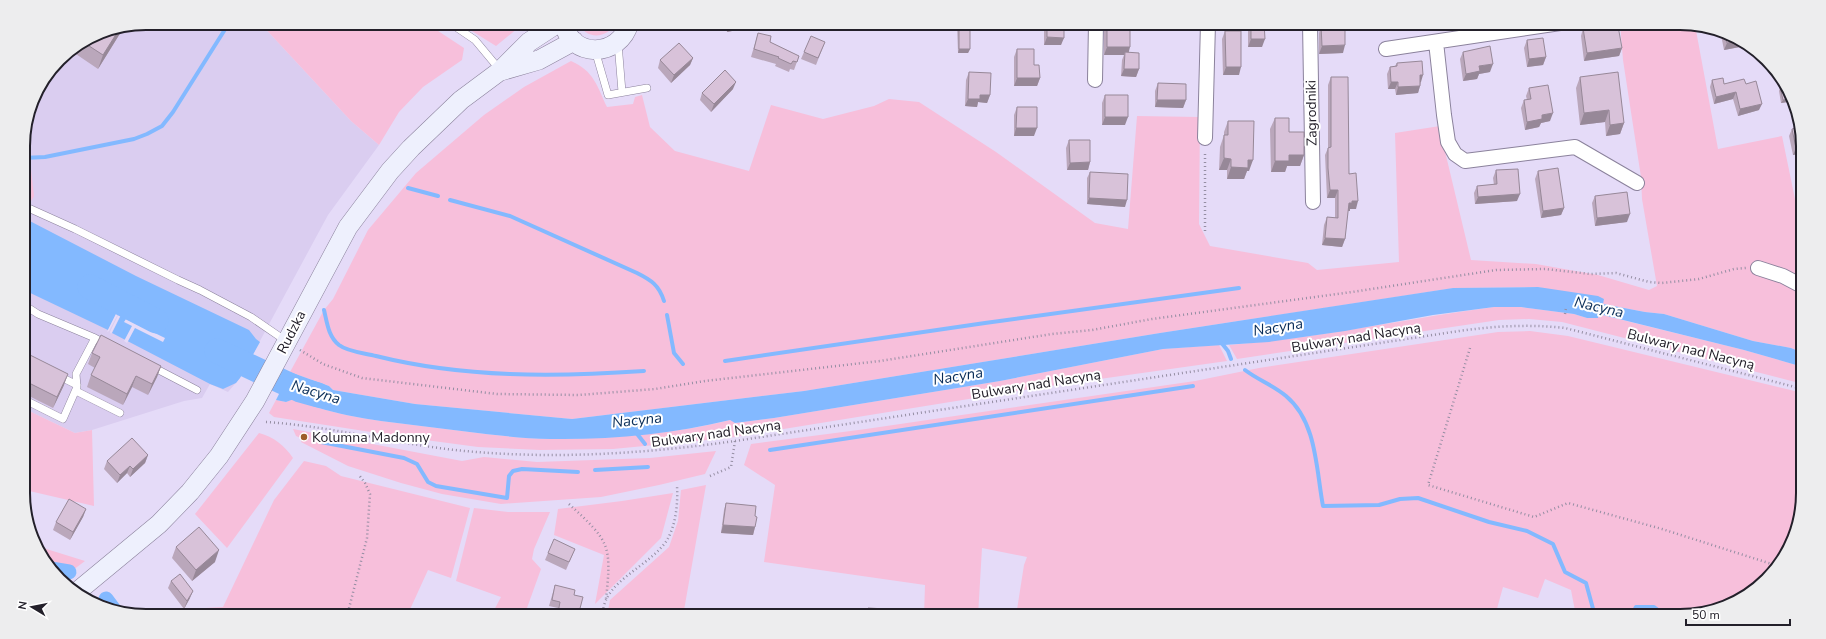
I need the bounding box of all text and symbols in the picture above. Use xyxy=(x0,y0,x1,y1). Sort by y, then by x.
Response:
street label: Zagrodniki xyxy=(1301,80,1322,146)
water label: Nacyna xyxy=(1572,292,1626,322)
street label: Rudzka xyxy=(272,307,310,357)
water label: Nacyna xyxy=(1252,313,1304,341)
street label: Bulwary nad Nacyną xyxy=(1290,318,1422,357)
street label: Bulwary nad Nacyną xyxy=(1625,324,1757,375)
water label: Nacyna xyxy=(932,362,984,390)
street label: Bulwary nad Nacyną xyxy=(970,365,1102,404)
water label: Nacyna xyxy=(289,375,343,409)
water label: Nacyna xyxy=(611,407,663,433)
street label: Bulwary nad Nacyną xyxy=(650,415,782,452)
place label: Kolumna Madonny xyxy=(312,428,430,447)
marker: Kolumna Madonny xyxy=(299,432,309,442)
north arrow xyxy=(12,587,52,627)
text: N xyxy=(15,600,31,611)
scale bar xyxy=(1686,601,1790,627)
text: 50 m xyxy=(1692,607,1720,623)

